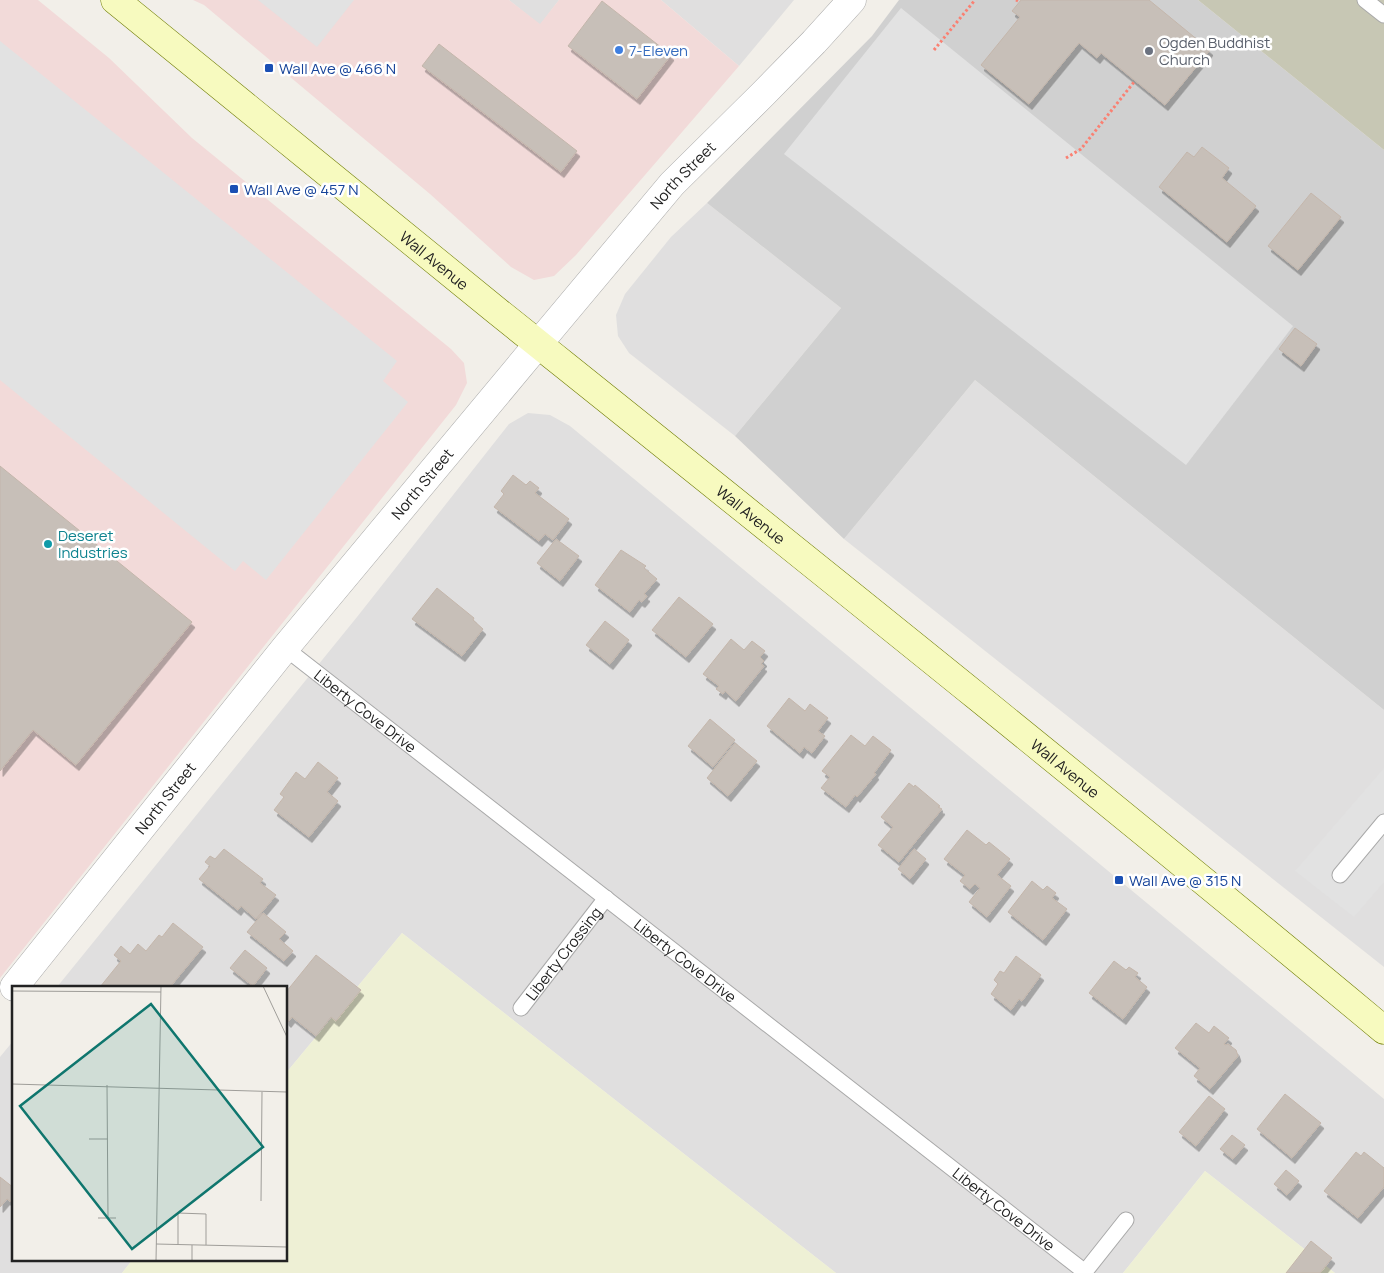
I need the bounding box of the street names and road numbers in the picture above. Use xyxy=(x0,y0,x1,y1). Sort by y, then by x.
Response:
street label: North Street xyxy=(645,136,720,213)
street label: Wall Avenue xyxy=(395,226,473,295)
street label: North Street xyxy=(386,444,458,524)
street label: Wall Avenue xyxy=(712,480,790,549)
street label: Liberty Cove Drive xyxy=(310,664,421,757)
street label: Wall Avenue xyxy=(1026,734,1104,803)
street label: North Street xyxy=(130,758,200,838)
street label: Liberty Crossing xyxy=(520,902,606,1004)
street label: Liberty Cove Drive xyxy=(630,914,741,1007)
street label: Liberty Cove Drive xyxy=(949,1162,1060,1256)

